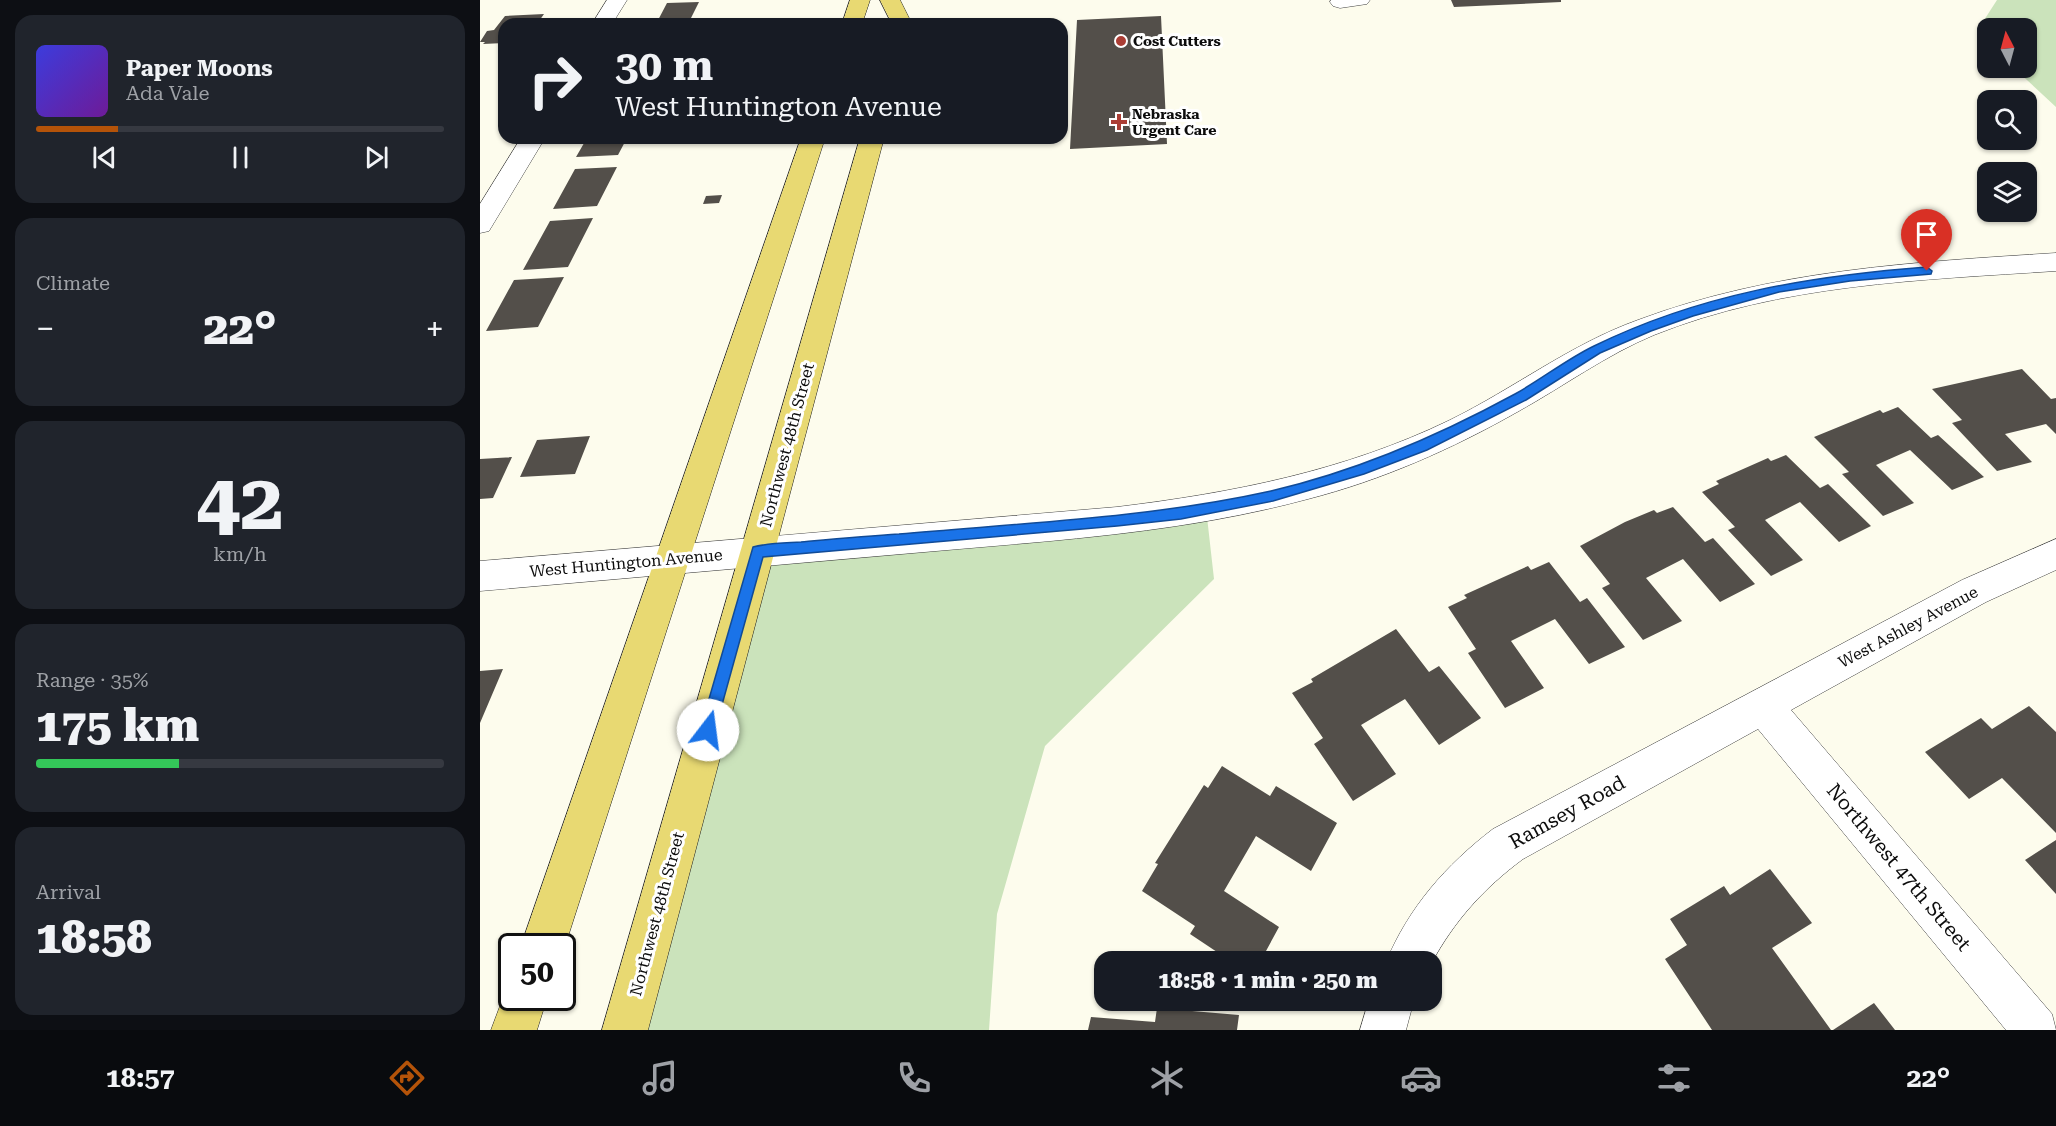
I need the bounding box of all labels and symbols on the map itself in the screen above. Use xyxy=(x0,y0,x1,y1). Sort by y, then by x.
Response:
north arrow xyxy=(1977,18,2037,78)
place label: Cost Cutters xyxy=(1133,33,1221,49)
marker: Cost Cutters xyxy=(1114,34,1128,48)
place label: Nebraska Urgent Care xyxy=(1132,106,1217,138)
marker: Nebraska Urgent Care xyxy=(1110,113,1128,131)
pin xyxy=(1901,209,1952,271)
street label: Northwest 48th Street xyxy=(756,361,818,529)
street label: West Huntington Avenue xyxy=(529,545,723,581)
street label: West Ashley Avenue xyxy=(1835,582,1981,672)
position arrow xyxy=(676,698,740,762)
street label: Ramsey Road xyxy=(1505,770,1629,854)
street label: Northwest 47th Street xyxy=(1822,778,1976,956)
street label: Northwest 48th Street xyxy=(626,830,688,998)
speed limit sign: 50 xyxy=(498,933,576,1011)

